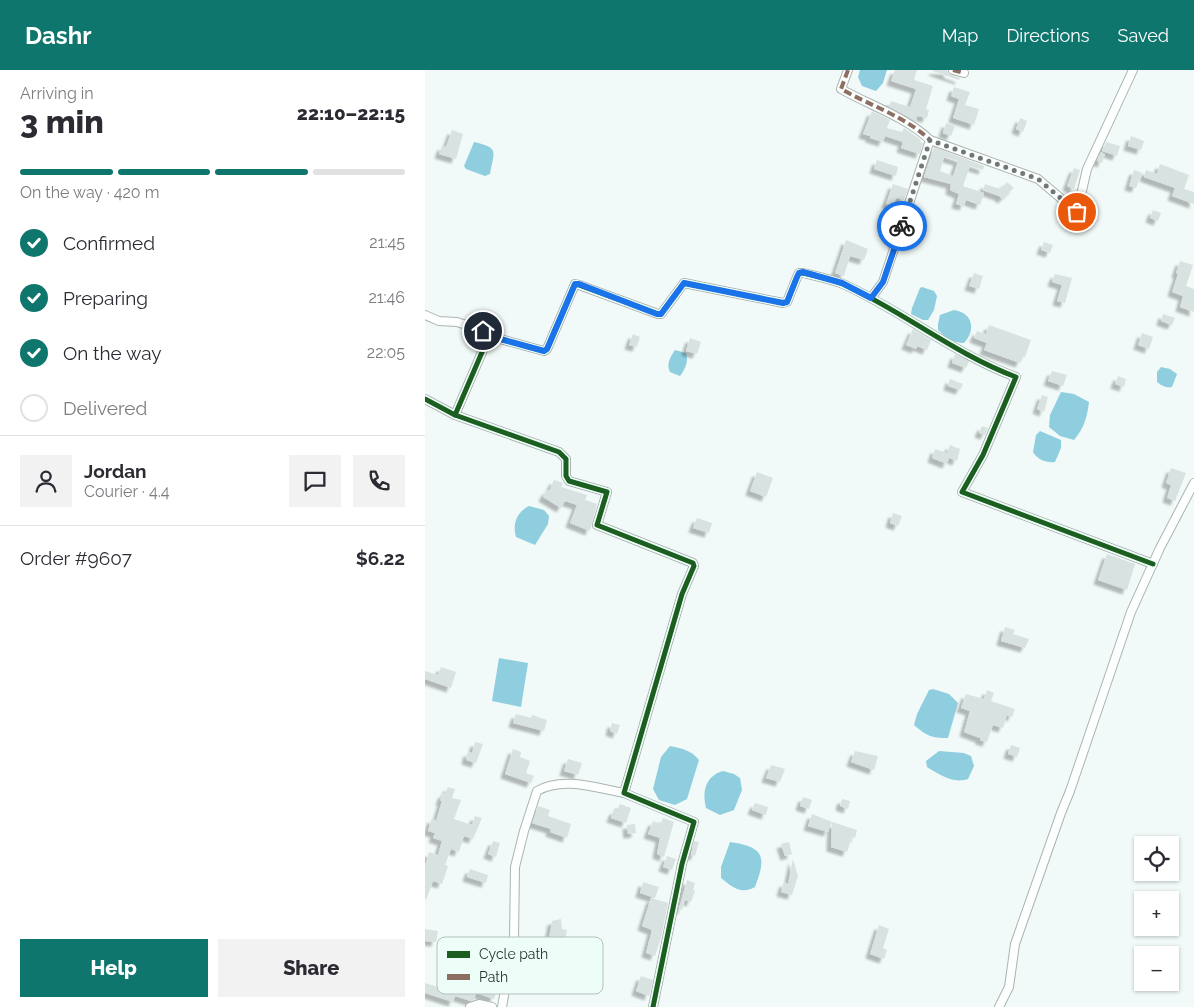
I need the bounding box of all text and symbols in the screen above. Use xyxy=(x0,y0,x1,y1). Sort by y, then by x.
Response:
text: Dashr xyxy=(25,21,91,50)
text: Map xyxy=(942,25,978,46)
text: Directions xyxy=(1006,25,1090,46)
text: Saved xyxy=(1118,25,1169,46)
text: Arriving in xyxy=(20,84,94,103)
text: 22:10–22:15 xyxy=(297,102,405,124)
text: 3 min xyxy=(20,103,104,140)
text: On the way · 420 m xyxy=(20,183,159,202)
pin xyxy=(1056,191,1098,233)
icon: bag xyxy=(1063,198,1091,226)
courier xyxy=(877,201,927,251)
icon: bike xyxy=(888,212,916,240)
icon: check xyxy=(20,229,48,257)
text: Confirmed xyxy=(63,232,155,254)
text: 21:45 xyxy=(369,233,405,252)
icon: check xyxy=(20,284,48,312)
text: Preparing xyxy=(63,287,148,309)
text: 21:46 xyxy=(368,288,405,307)
pin xyxy=(462,310,504,352)
icon: home xyxy=(469,317,497,345)
icon: check xyxy=(20,339,48,367)
text: On the way xyxy=(63,342,162,364)
text: 22:05 xyxy=(367,343,405,362)
text: Delivered xyxy=(63,397,147,419)
button: person xyxy=(20,455,72,507)
button: chat xyxy=(289,455,341,507)
button: phone xyxy=(353,455,405,507)
text: Jordan xyxy=(84,460,147,482)
text: Courier · 4.4 xyxy=(84,482,169,501)
text: Order #9607 xyxy=(20,547,132,569)
text: $6.22 xyxy=(356,547,405,569)
map controls xyxy=(1134,836,1179,991)
button: locate xyxy=(1134,836,1179,881)
button: + xyxy=(1134,891,1179,936)
legend xyxy=(437,937,603,994)
button: Help xyxy=(20,939,208,997)
button: Share xyxy=(218,939,405,997)
text: Cycle path xyxy=(479,946,548,962)
button: − xyxy=(1134,946,1179,991)
text: Path xyxy=(479,969,508,985)

